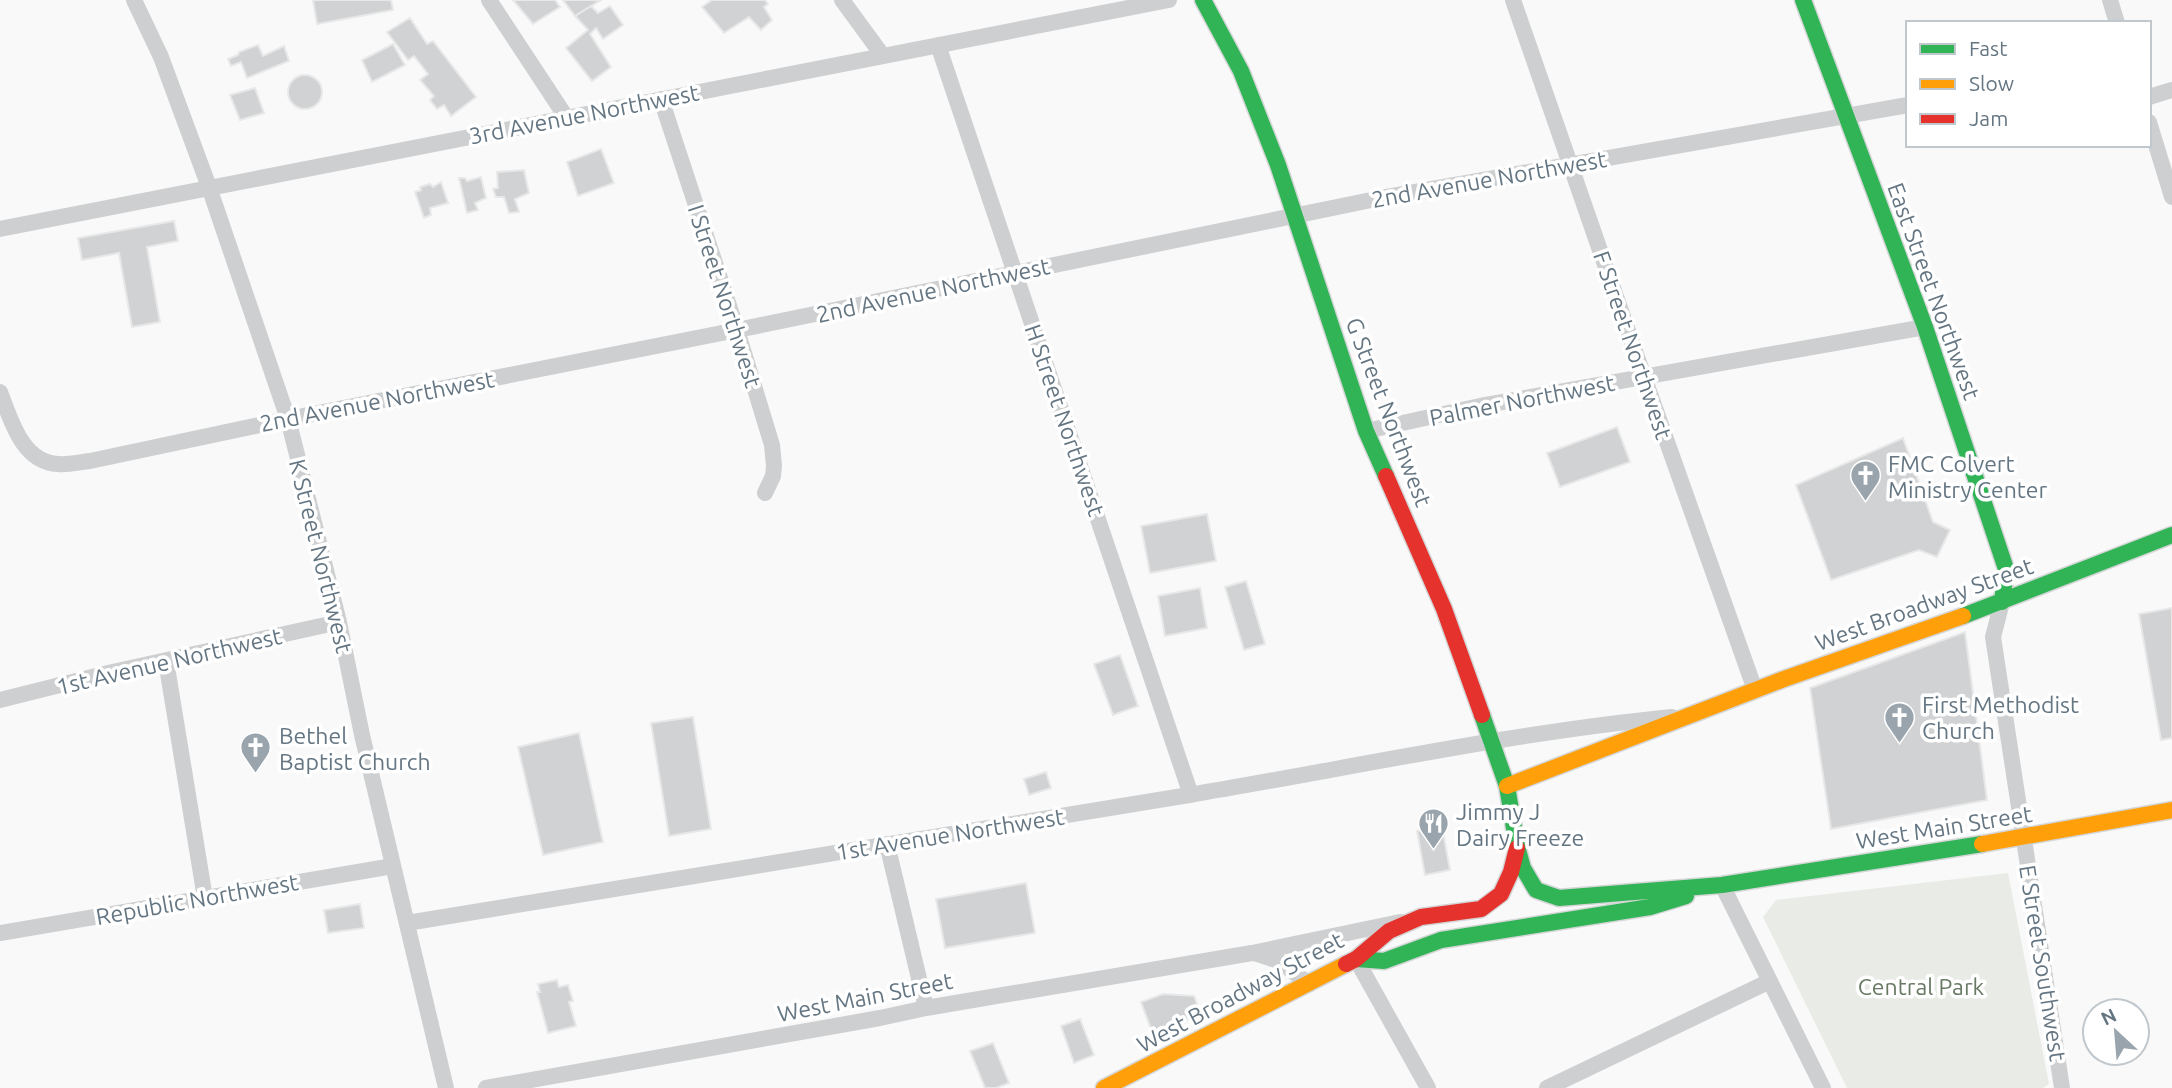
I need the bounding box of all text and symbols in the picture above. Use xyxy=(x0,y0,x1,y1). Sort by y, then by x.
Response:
legend xyxy=(1906,21,2151,147)
text: Fast xyxy=(1969,36,2007,60)
text: Slow xyxy=(1969,71,2014,95)
street label: 3rd Avenue Northwest xyxy=(467,79,701,149)
text: Jam xyxy=(1969,106,2008,130)
street label: 2nd Avenue Northwest xyxy=(1370,146,1608,212)
street label: East Street Northwest xyxy=(1883,179,1985,403)
street label: I Street Northwest xyxy=(684,201,766,391)
street label: F Street Northwest xyxy=(1589,248,1677,442)
street label: 2nd Avenue Northwest xyxy=(814,253,1052,327)
street label: G Street Northwest xyxy=(1341,314,1437,510)
street label: H Street Northwest xyxy=(1020,321,1110,519)
street label: 2nd Avenue Northwest xyxy=(258,366,496,436)
street label: Palmer Northwest xyxy=(1427,370,1617,430)
place label: FMC Colvert Ministry Center xyxy=(1888,451,2047,502)
street label: K Street Northwest xyxy=(285,456,357,656)
church icon: FMC Colvert Ministry Center xyxy=(1848,459,1882,503)
street label: West Broadway Street xyxy=(1812,553,2036,655)
street label: 1st Avenue Northwest xyxy=(54,623,284,699)
place label: First Methodist Church xyxy=(1922,692,2079,743)
church icon: First Methodist Church xyxy=(1882,700,1916,744)
place label: Bethel Baptist Church xyxy=(279,723,431,774)
church icon: Bethel Baptist Church xyxy=(239,731,273,775)
place label: Jimmy J Dairy Freeze xyxy=(1456,799,1584,850)
street label: West Main Street xyxy=(1854,801,2034,853)
street label: 1st Avenue Northwest xyxy=(834,804,1066,864)
restaurant icon: Jimmy J Dairy Freeze xyxy=(1416,807,1450,851)
street label: E Street Southwest xyxy=(2015,863,2071,1063)
street label: Republic Northwest xyxy=(94,869,300,929)
street label: West Broadway Street xyxy=(1133,927,1347,1057)
street label: West Main Street xyxy=(775,968,955,1026)
park label: Central Park xyxy=(1858,974,1985,999)
north arrow xyxy=(2081,997,2151,1067)
text: N xyxy=(2097,1004,2120,1030)

